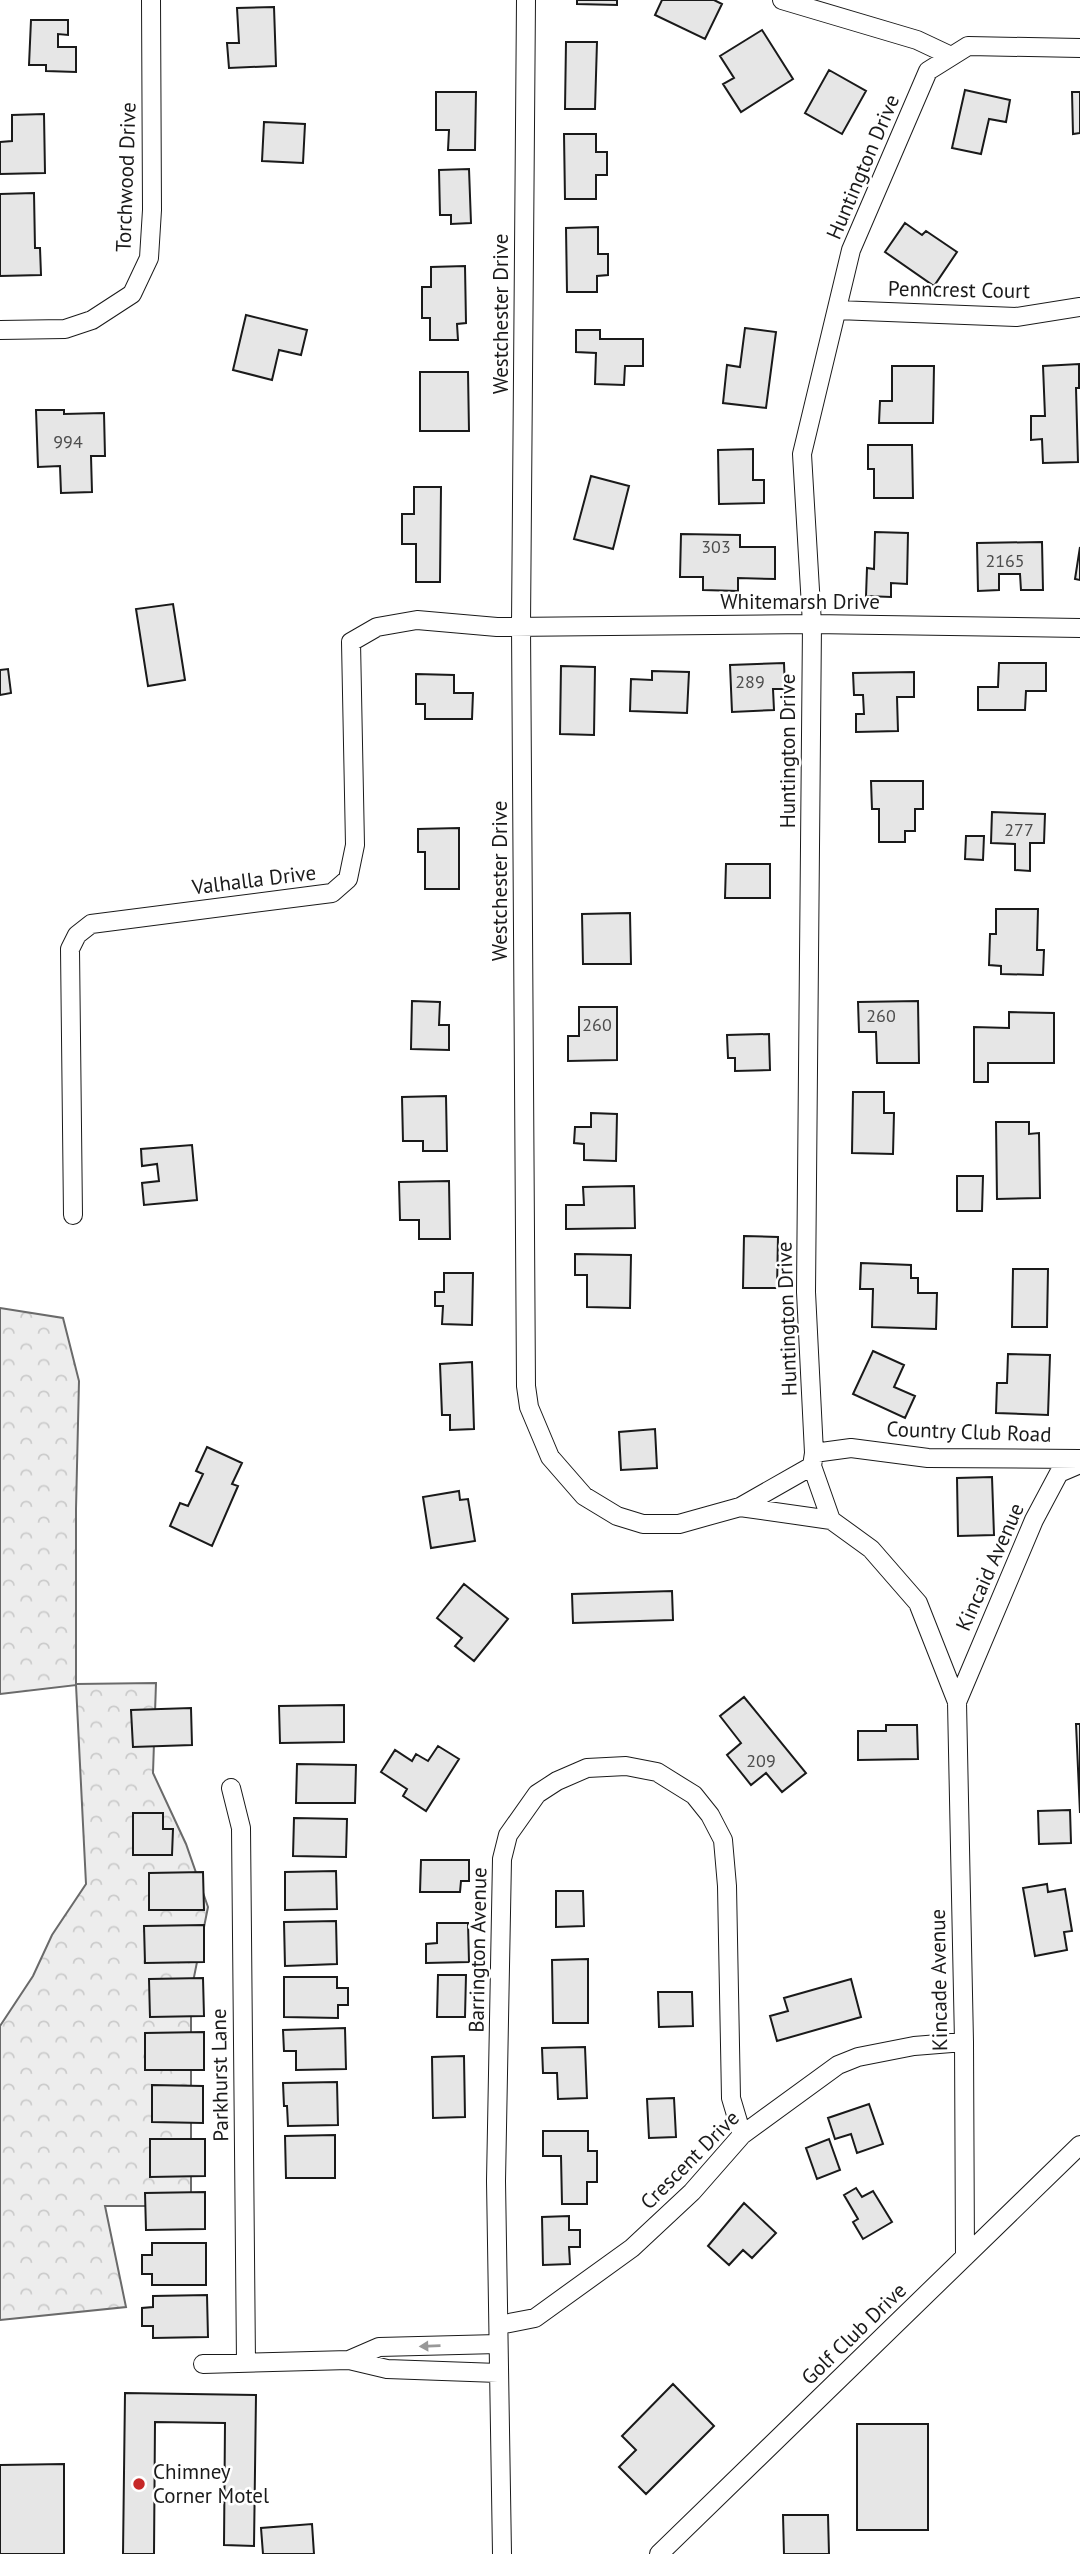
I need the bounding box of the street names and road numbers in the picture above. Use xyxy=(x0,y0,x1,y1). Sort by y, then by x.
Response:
street label: Huntington Drive xyxy=(820,90,905,243)
street label: Torchwood Drive xyxy=(109,102,142,252)
street label: Westchester Drive xyxy=(487,234,514,394)
street label: Penncrest Court xyxy=(888,275,1030,304)
street label: Whitemarsh Drive xyxy=(720,588,880,615)
street label: Huntington Drive xyxy=(774,674,801,828)
street label: Westchester Drive xyxy=(486,801,513,961)
street label: Valhalla Drive xyxy=(189,859,317,901)
street label: Huntington Drive xyxy=(770,1241,803,1397)
street label: Country Club Road xyxy=(886,1415,1052,1448)
street label: Kincaid Avenue xyxy=(949,1499,1030,1635)
street label: Barrington Avenue xyxy=(463,1867,492,2033)
street label: Kincade Avenue xyxy=(924,1909,953,2051)
street label: Parkhurst Lane xyxy=(205,2008,234,2142)
street label: Crescent Drive xyxy=(634,2104,745,2215)
street label: Golf Club Drive xyxy=(795,2277,912,2391)

